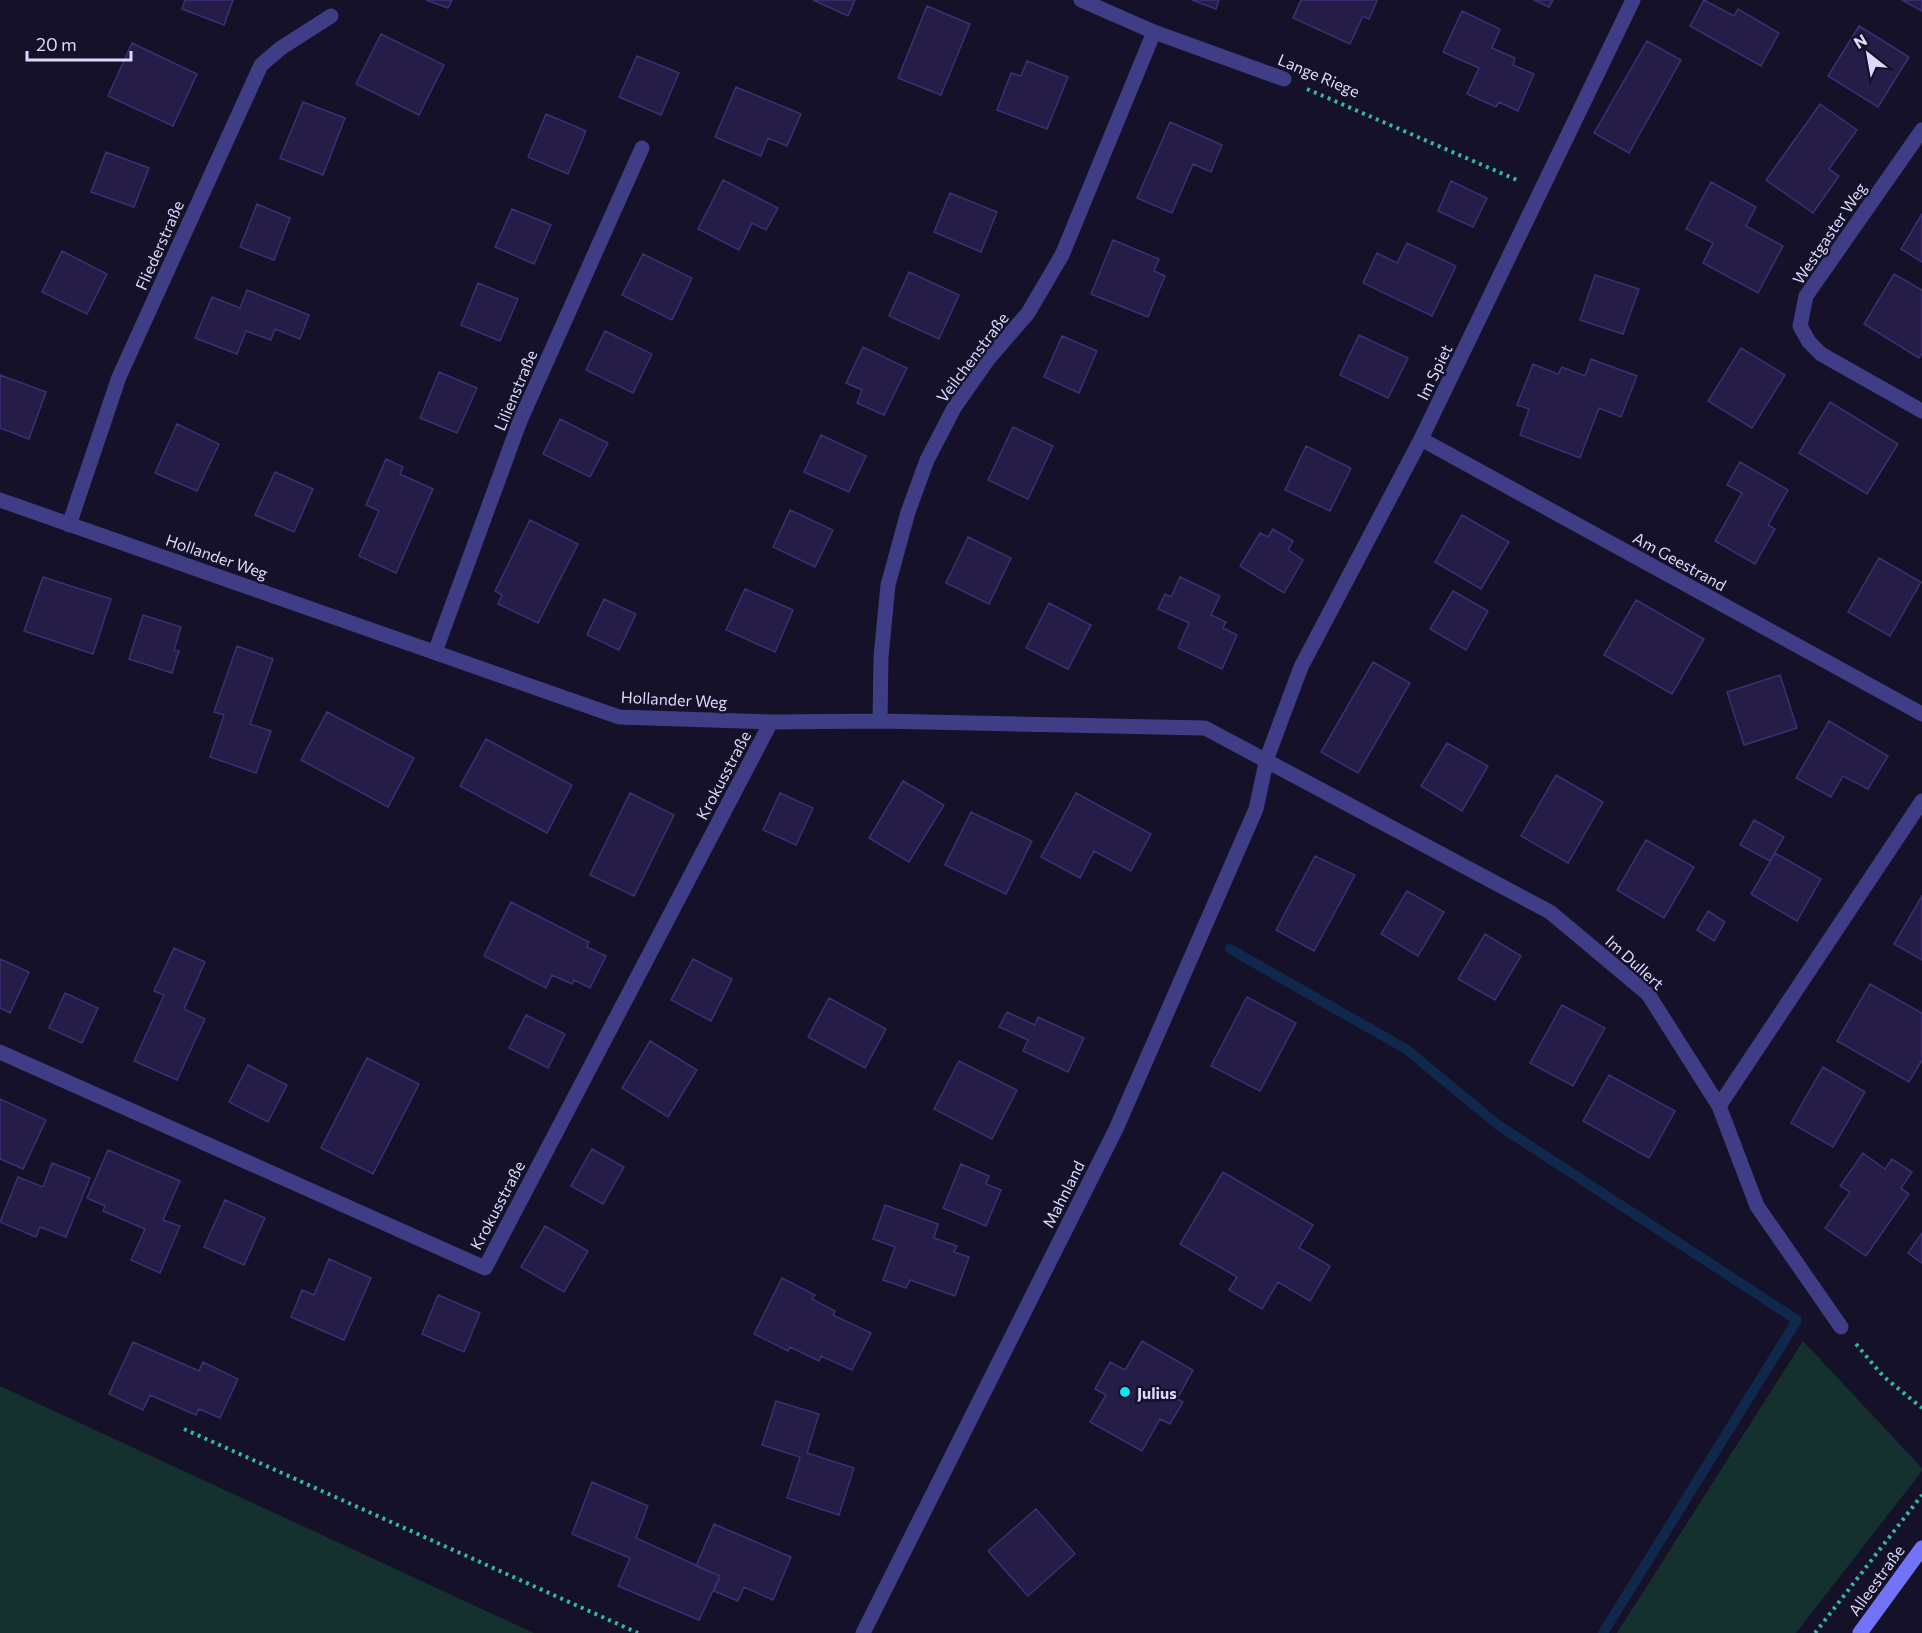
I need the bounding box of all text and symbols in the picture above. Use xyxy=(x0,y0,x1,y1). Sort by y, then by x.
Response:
scale bar xyxy=(27,24,130,62)
north arrow xyxy=(1838,24,1898,84)
text: N xyxy=(1850,29,1870,52)
text: 20 m xyxy=(36,33,77,55)
street label: Lange Riege xyxy=(1275,49,1363,101)
street label: Westgaster Weg xyxy=(1788,178,1870,287)
street label: Fliederstraße xyxy=(131,197,187,293)
street label: Veilchenstraße xyxy=(932,308,1012,406)
street label: Im Spiet xyxy=(1412,341,1456,403)
street label: Lilienstraße xyxy=(490,347,540,433)
street label: Am Geestrand xyxy=(1630,528,1730,594)
street label: Hollander Weg xyxy=(163,530,271,582)
street label: Hollander Weg xyxy=(620,687,728,711)
street label: Krokusstraße xyxy=(692,727,754,823)
street label: Im Dullert xyxy=(1602,931,1668,993)
street label: Krokusstraße xyxy=(466,1157,528,1253)
street label: Mahnland xyxy=(1038,1157,1088,1231)
place label: Julius xyxy=(1137,1383,1177,1402)
marker: Julius xyxy=(1118,1385,1132,1399)
street label: Alleestraße xyxy=(1844,1541,1908,1619)

